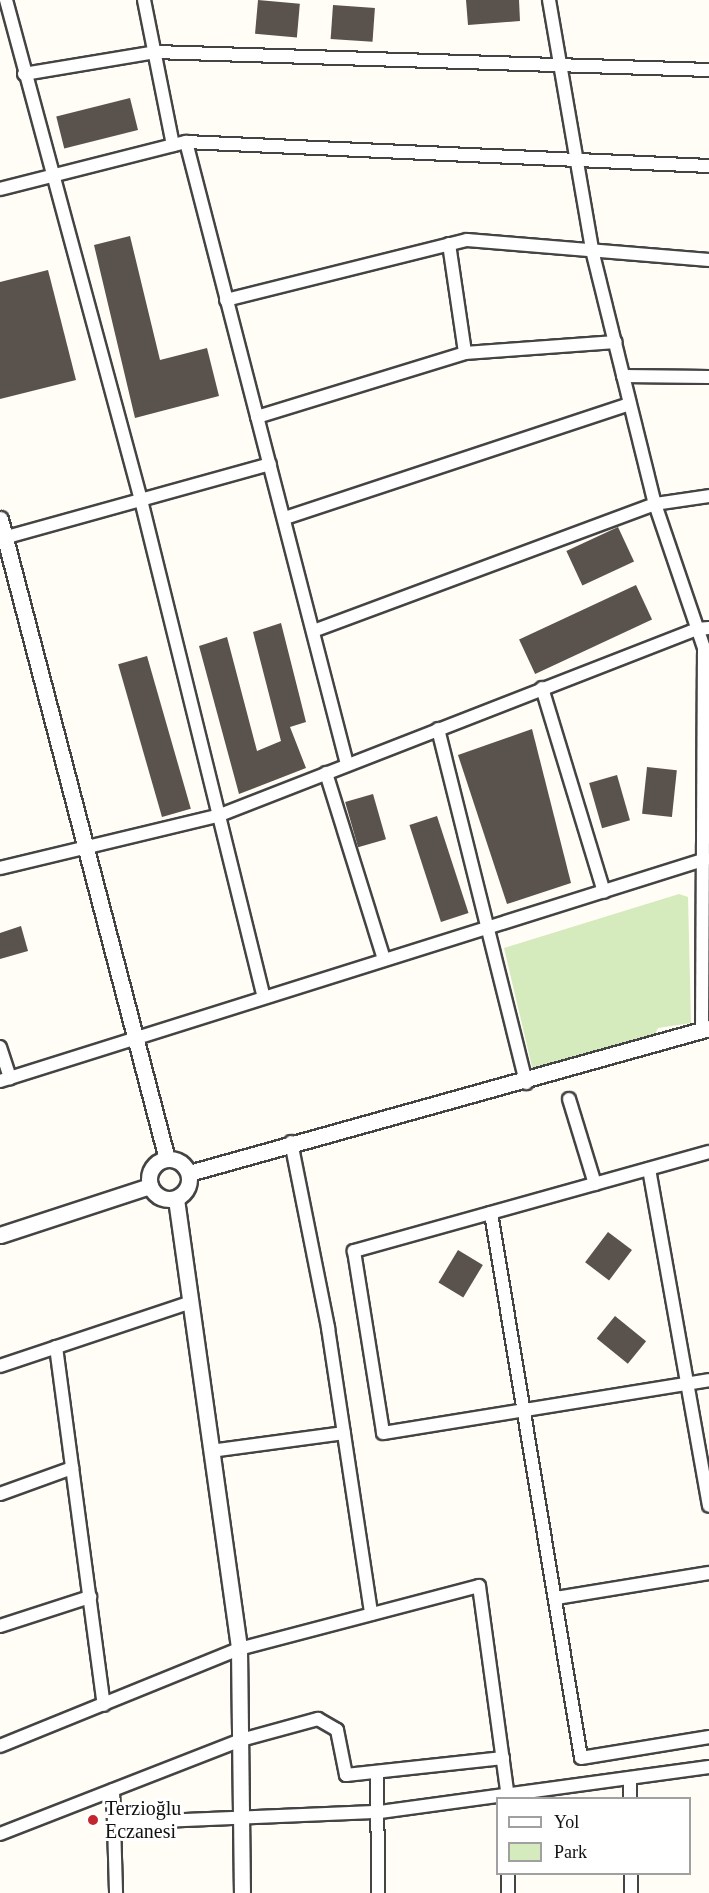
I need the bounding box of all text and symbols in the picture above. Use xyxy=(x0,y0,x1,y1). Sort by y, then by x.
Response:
place label: Terzioğlu Eczanesi xyxy=(105,1796,181,1843)
legend xyxy=(496,1797,691,1875)
text: Yol xyxy=(554,1812,579,1832)
marker: Terzioğlu Eczanesi xyxy=(86,1813,100,1827)
text: Park xyxy=(554,1842,587,1862)

